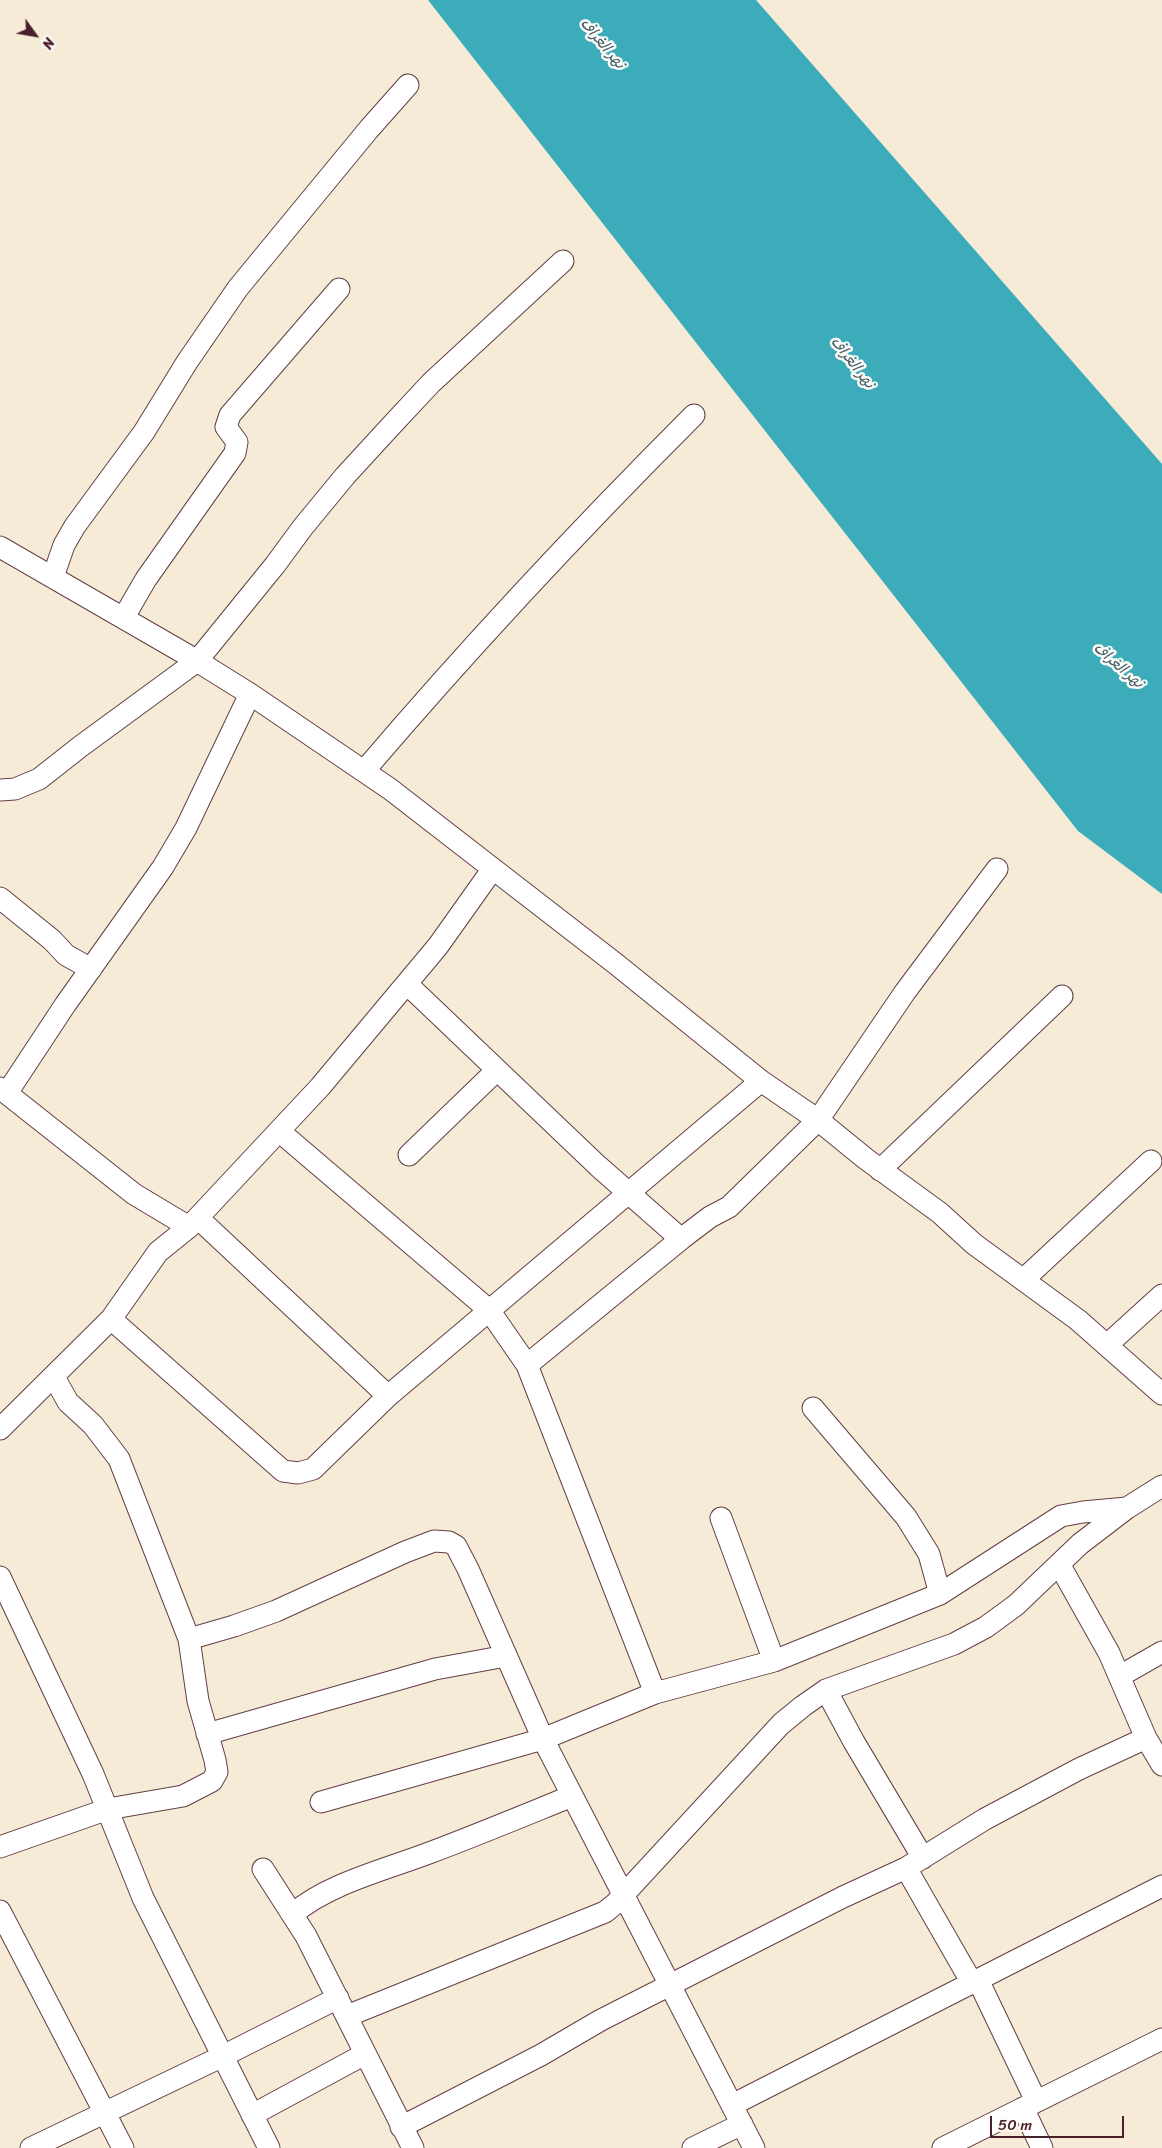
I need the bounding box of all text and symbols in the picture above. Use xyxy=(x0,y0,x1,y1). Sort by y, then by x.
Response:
north arrow xyxy=(10,10,60,60)
water label: نهر الغراف xyxy=(576,15,628,73)
text: N xyxy=(35,32,61,54)
water label: نهر الغراف xyxy=(826,334,878,392)
water label: نهر الغراف xyxy=(1089,639,1147,693)
scale bar xyxy=(992,2106,1126,2138)
text: 50 m xyxy=(998,2112,1032,2138)

